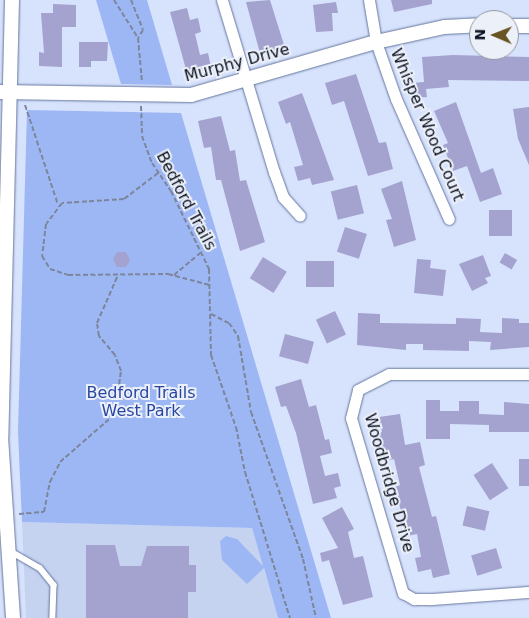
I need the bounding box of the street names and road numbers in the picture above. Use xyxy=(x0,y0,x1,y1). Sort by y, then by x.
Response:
street label: Murphy Drive xyxy=(182,40,292,86)
street label: Whisper Wood Court xyxy=(386,46,468,204)
street label: Bedford Trails xyxy=(152,148,220,254)
street label: Woodbridge Drive xyxy=(360,411,418,555)

